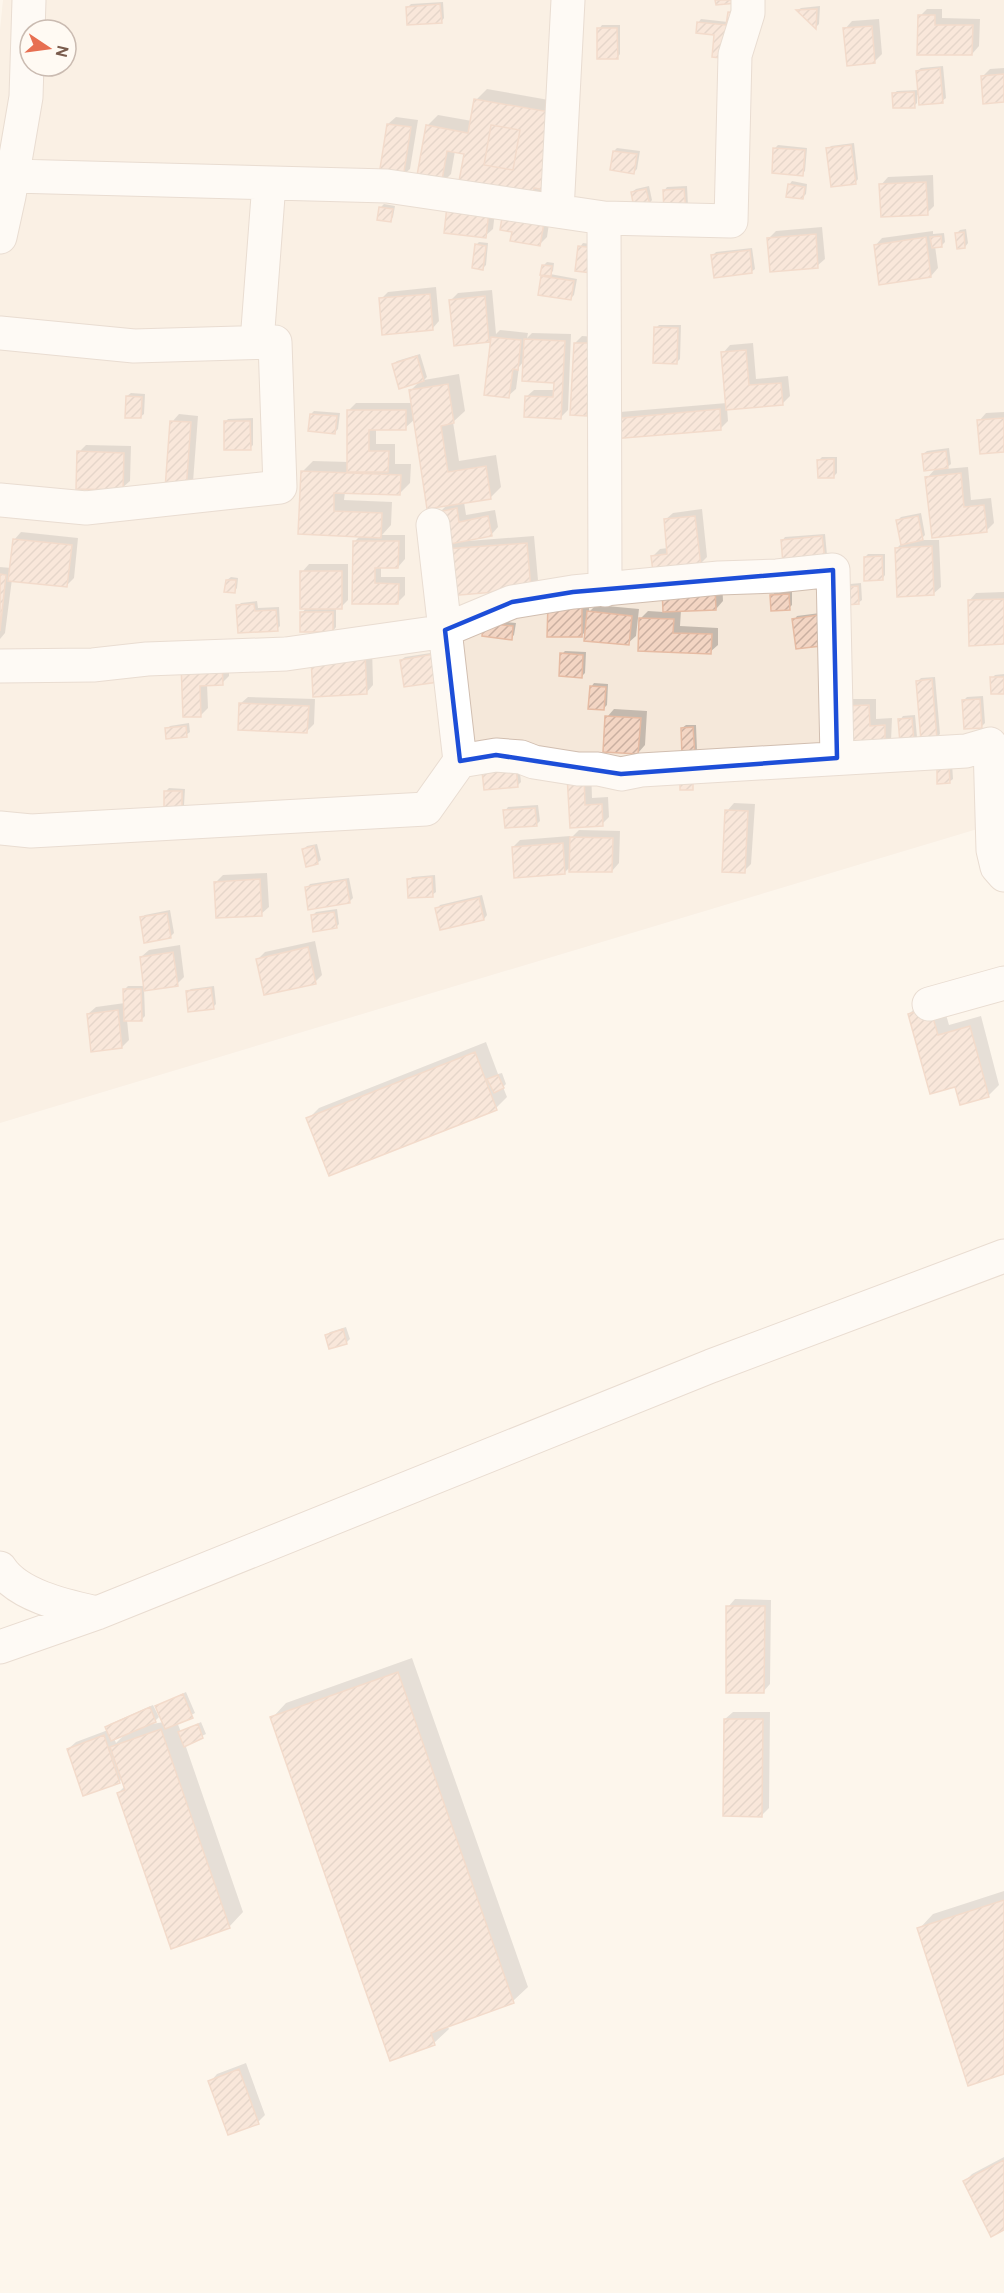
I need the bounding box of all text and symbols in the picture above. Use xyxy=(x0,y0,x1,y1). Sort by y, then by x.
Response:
north arrow xyxy=(18,18,78,78)
text: N xyxy=(50,43,72,59)

